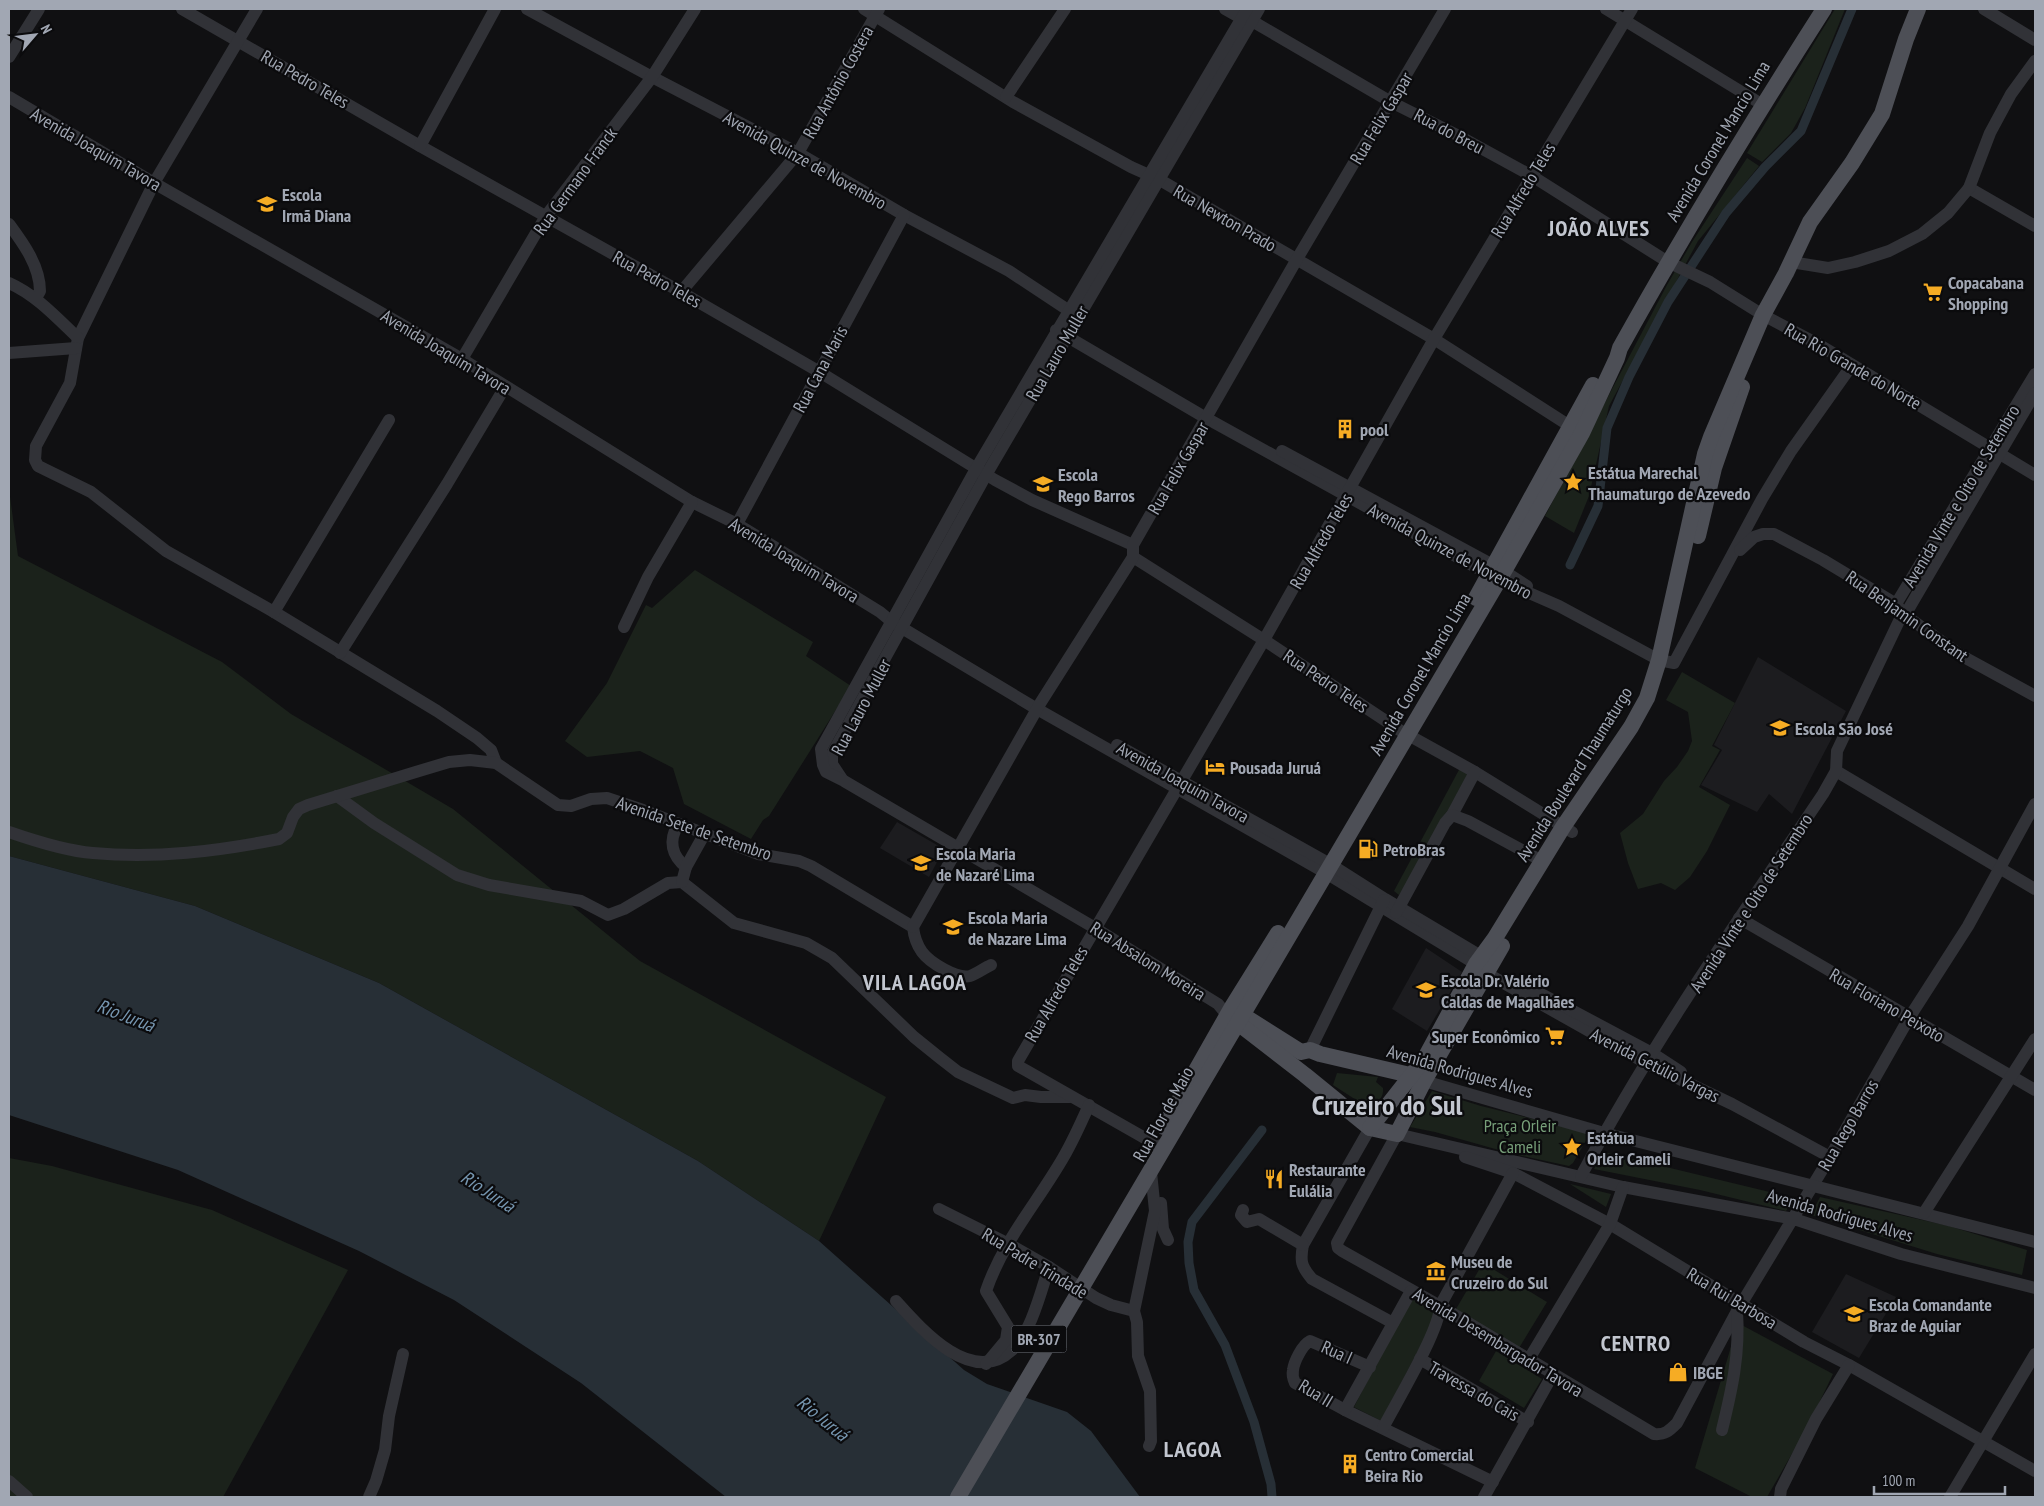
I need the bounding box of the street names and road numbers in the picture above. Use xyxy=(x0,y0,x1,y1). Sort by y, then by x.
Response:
street label: Rua Antônio Costera xyxy=(798,22,878,142)
street label: Rua Pedro Teles xyxy=(257,45,353,113)
street label: Avenida Coronel Mancio Lima xyxy=(1661,56,1775,226)
street label: Rua Felix Gaspar xyxy=(1345,68,1418,168)
street label: Avenida Joaquim Tavora xyxy=(26,102,166,196)
street label: Rua do Breu xyxy=(1410,103,1488,159)
street label: Avenida Quinze de Novembro xyxy=(719,106,891,215)
street label: Rua Germano Franck xyxy=(528,122,622,240)
street label: Rua Alfredo Teles xyxy=(1486,138,1560,242)
street label: Rua Newton Prado xyxy=(1170,179,1281,257)
street label: Rua Pedro Teles xyxy=(609,245,705,313)
street label: Rua Lauro Muller xyxy=(1020,301,1094,405)
street label: Avenida Joaquim Tavora xyxy=(377,304,515,400)
street label: Rua Rio Grande do Norte xyxy=(1781,318,1925,414)
street label: Rua Cana Maris xyxy=(788,322,852,416)
street label: Avenida Vinte e Oito de Setembro xyxy=(1897,400,2025,591)
street label: Rua Felix Gaspar xyxy=(1142,417,1214,518)
street label: Rua Alfredo Teles xyxy=(1284,489,1358,593)
street label: Avenida Quinze de Novembro xyxy=(1364,498,1536,604)
street label: Avenida Joaquim Tavora xyxy=(725,512,863,608)
street label: Rua Benjamin Constant xyxy=(1841,565,1973,667)
street label: Avenida Coronel Mancio Lima xyxy=(1364,589,1476,759)
street label: Rua Pedro Teles xyxy=(1279,644,1373,718)
street label: Rua Lauro Muller xyxy=(826,655,896,759)
street label: Avenida Boulevard Thaumaturgo xyxy=(1511,682,1637,866)
street label: Avenida Joaquim Tavora xyxy=(1113,736,1253,828)
street label: Avenida Sete de Setembro xyxy=(613,791,775,865)
street label: Avenida Vinte e Oito de Setembro xyxy=(1684,809,1818,997)
street label: Rua Absalom Moreira xyxy=(1086,916,1210,1006)
street label: Rua Alfredo Teles xyxy=(1019,942,1093,1046)
street label: Rua Floriano Peixoto xyxy=(1825,963,1949,1047)
street label: Avenida Getúlio Vargas xyxy=(1586,1022,1724,1108)
street label: Avenida Rodrigues Alves xyxy=(1384,1039,1536,1103)
street label: Rua Flor de Maio xyxy=(1127,1062,1199,1165)
street label: Rua Rego Barros xyxy=(1813,1075,1883,1175)
street label: Avenida Rodrigues Alves xyxy=(1764,1183,1916,1247)
street label: Rua Padre Trindade xyxy=(978,1222,1092,1304)
street label: Rua Rui Barbosa xyxy=(1683,1262,1781,1334)
street label: Avenida Desembargador Tavora xyxy=(1409,1282,1587,1402)
road number: BR-307 xyxy=(1012,1326,1066,1352)
street label: Rua I xyxy=(1318,1335,1356,1369)
street label: Travessa do Cais xyxy=(1425,1356,1523,1426)
street label: Rua II xyxy=(1295,1374,1337,1412)

